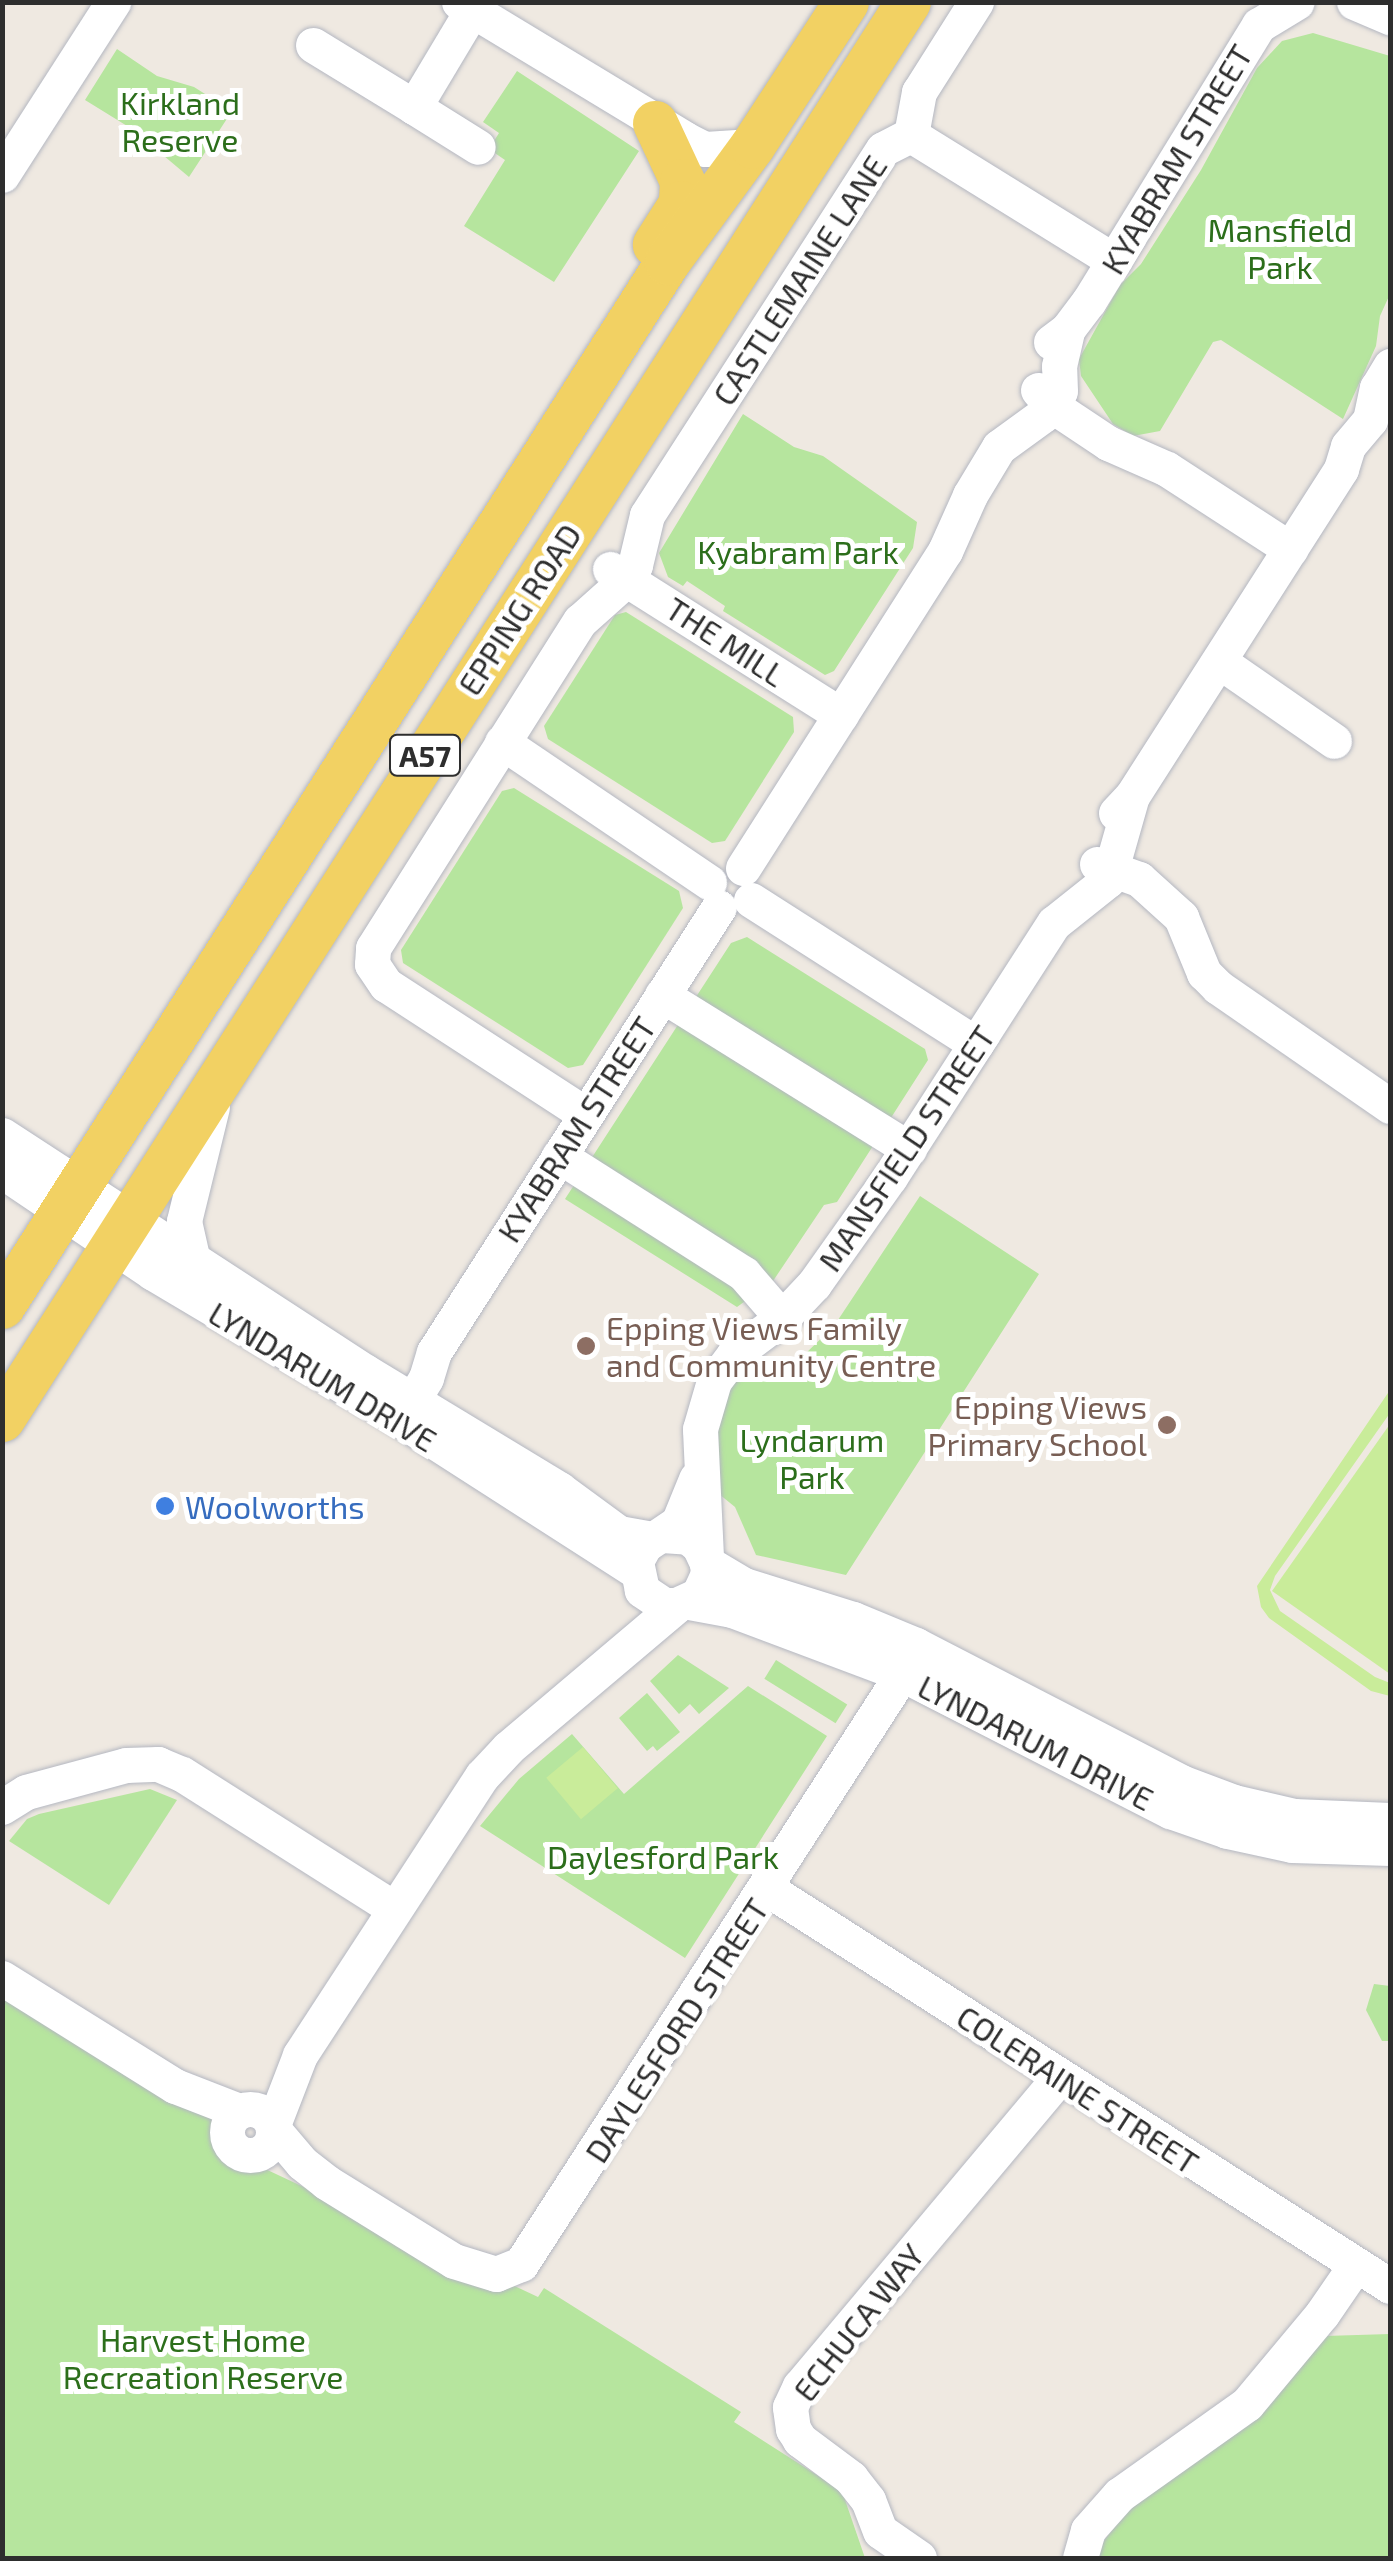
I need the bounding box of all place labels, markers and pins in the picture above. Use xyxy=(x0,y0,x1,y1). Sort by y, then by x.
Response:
place label: Epping Views Family and Community Centre xyxy=(606,1309,937,1384)
marker: Epping Views Family and Community Centre xyxy=(575,1335,597,1357)
place label: Epping Views Primary School xyxy=(927,1388,1147,1463)
marker: Epping Views Primary School xyxy=(1156,1414,1178,1436)
place label: Woolworths xyxy=(185,1487,364,1525)
marker: Woolworths xyxy=(154,1495,176,1517)

